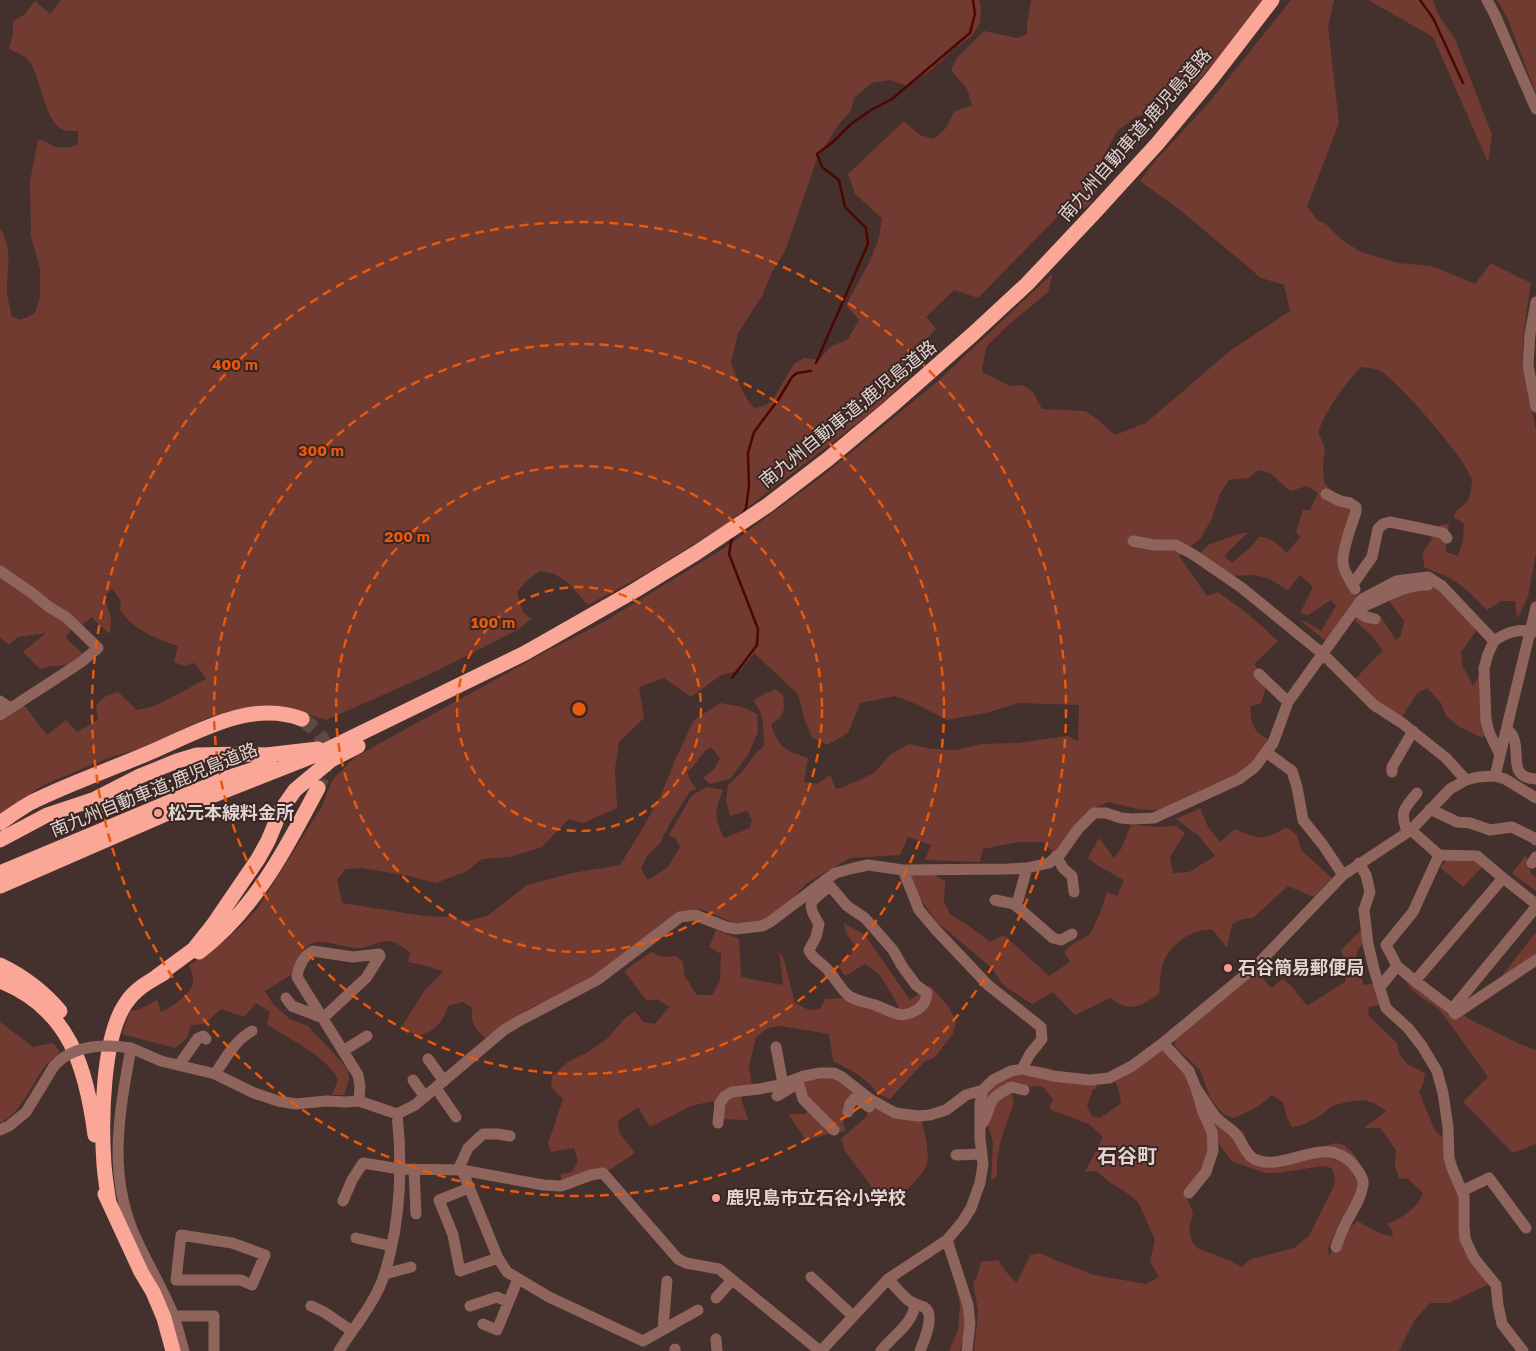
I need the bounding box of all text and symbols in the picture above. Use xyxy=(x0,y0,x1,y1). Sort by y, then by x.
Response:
street label: 南九州自動車道;鹿児島道路 xyxy=(1053,44,1215,225)
street label: 南九州自動車道;鹿児島道路 xyxy=(754,335,940,491)
text: 400 m xyxy=(212,355,258,373)
text: 300 m xyxy=(298,441,344,459)
text: 200 m xyxy=(384,527,430,545)
text: 100 m xyxy=(471,613,515,631)
centre of rings xyxy=(570,700,588,718)
street label: 南九州自動車道;鹿児島道路 xyxy=(47,737,260,841)
place label: 松元本線料金所 xyxy=(168,801,294,823)
marker: 松元本線料金所 xyxy=(152,807,164,819)
place label: 石谷簡易郵便局 xyxy=(1238,956,1364,978)
marker: 石谷簡易郵便局 xyxy=(1222,962,1234,974)
district label: 石谷町 xyxy=(1097,1143,1157,1167)
place label: 鹿児島市立石谷小学校 xyxy=(726,1186,906,1208)
marker: 鹿児島市立石谷小学校 xyxy=(710,1192,722,1204)

